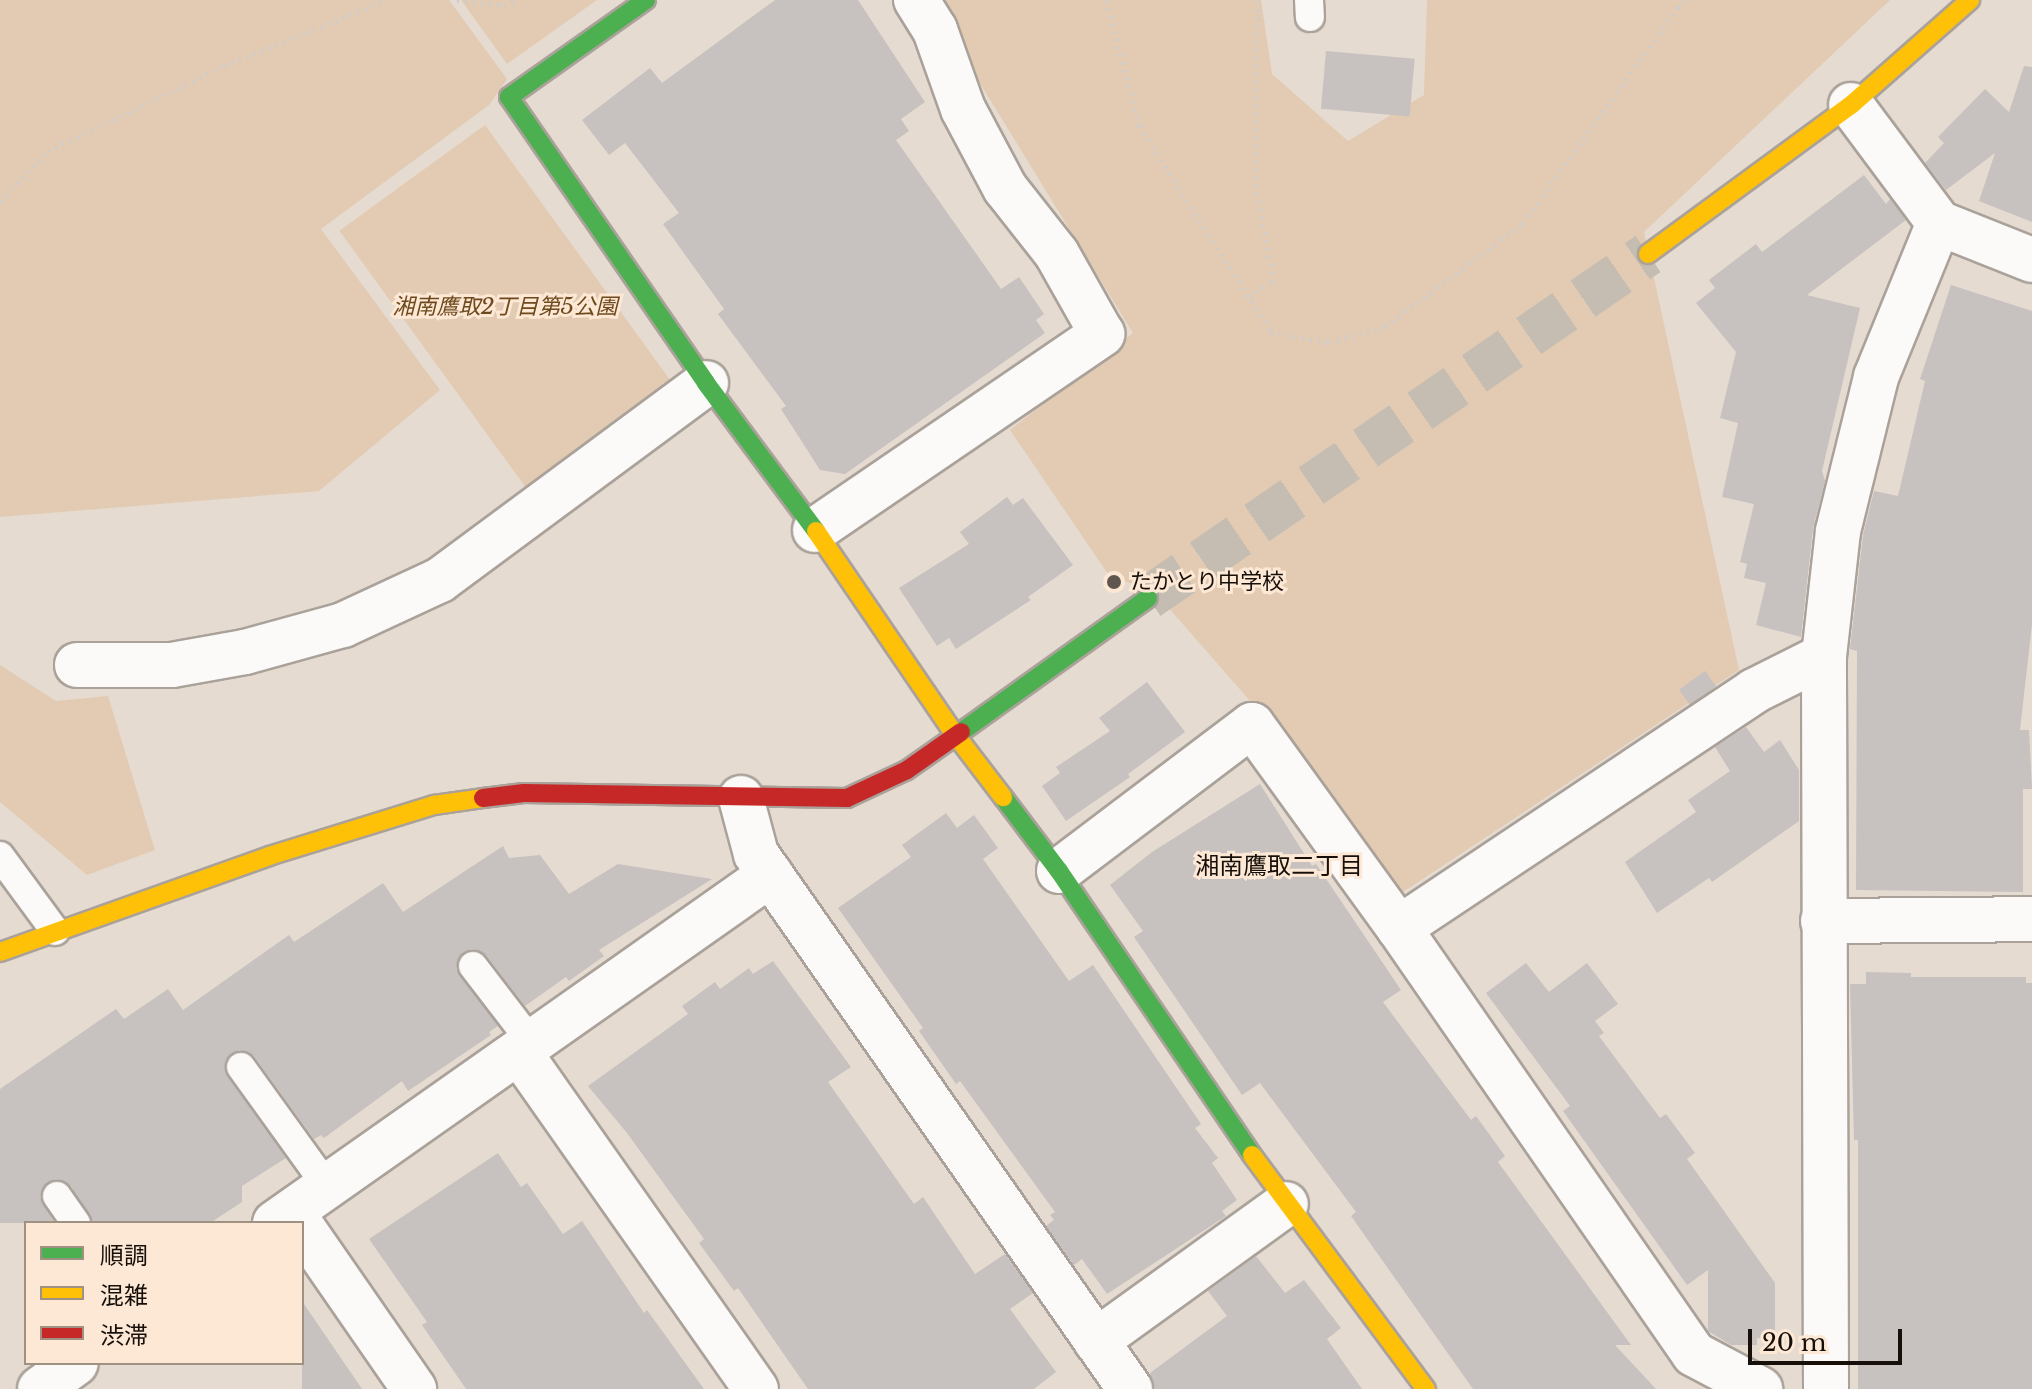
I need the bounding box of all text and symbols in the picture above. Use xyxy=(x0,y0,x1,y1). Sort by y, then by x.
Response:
park label: 湘南鷹取2丁目第5公園 xyxy=(392,294,618,320)
place label: たかとり中学校 xyxy=(1130,569,1284,595)
marker: たかとり中学校 xyxy=(1105,573,1123,591)
district label: 湘南鷹取二丁目 xyxy=(1195,852,1363,880)
legend xyxy=(24,1221,304,1365)
text: 順調 xyxy=(100,1241,148,1270)
text: 混雑 xyxy=(100,1281,148,1310)
scale bar xyxy=(1752,1313,1906,1363)
text: 渋滞 xyxy=(100,1321,148,1350)
text: 20 m xyxy=(1762,1328,1827,1357)

